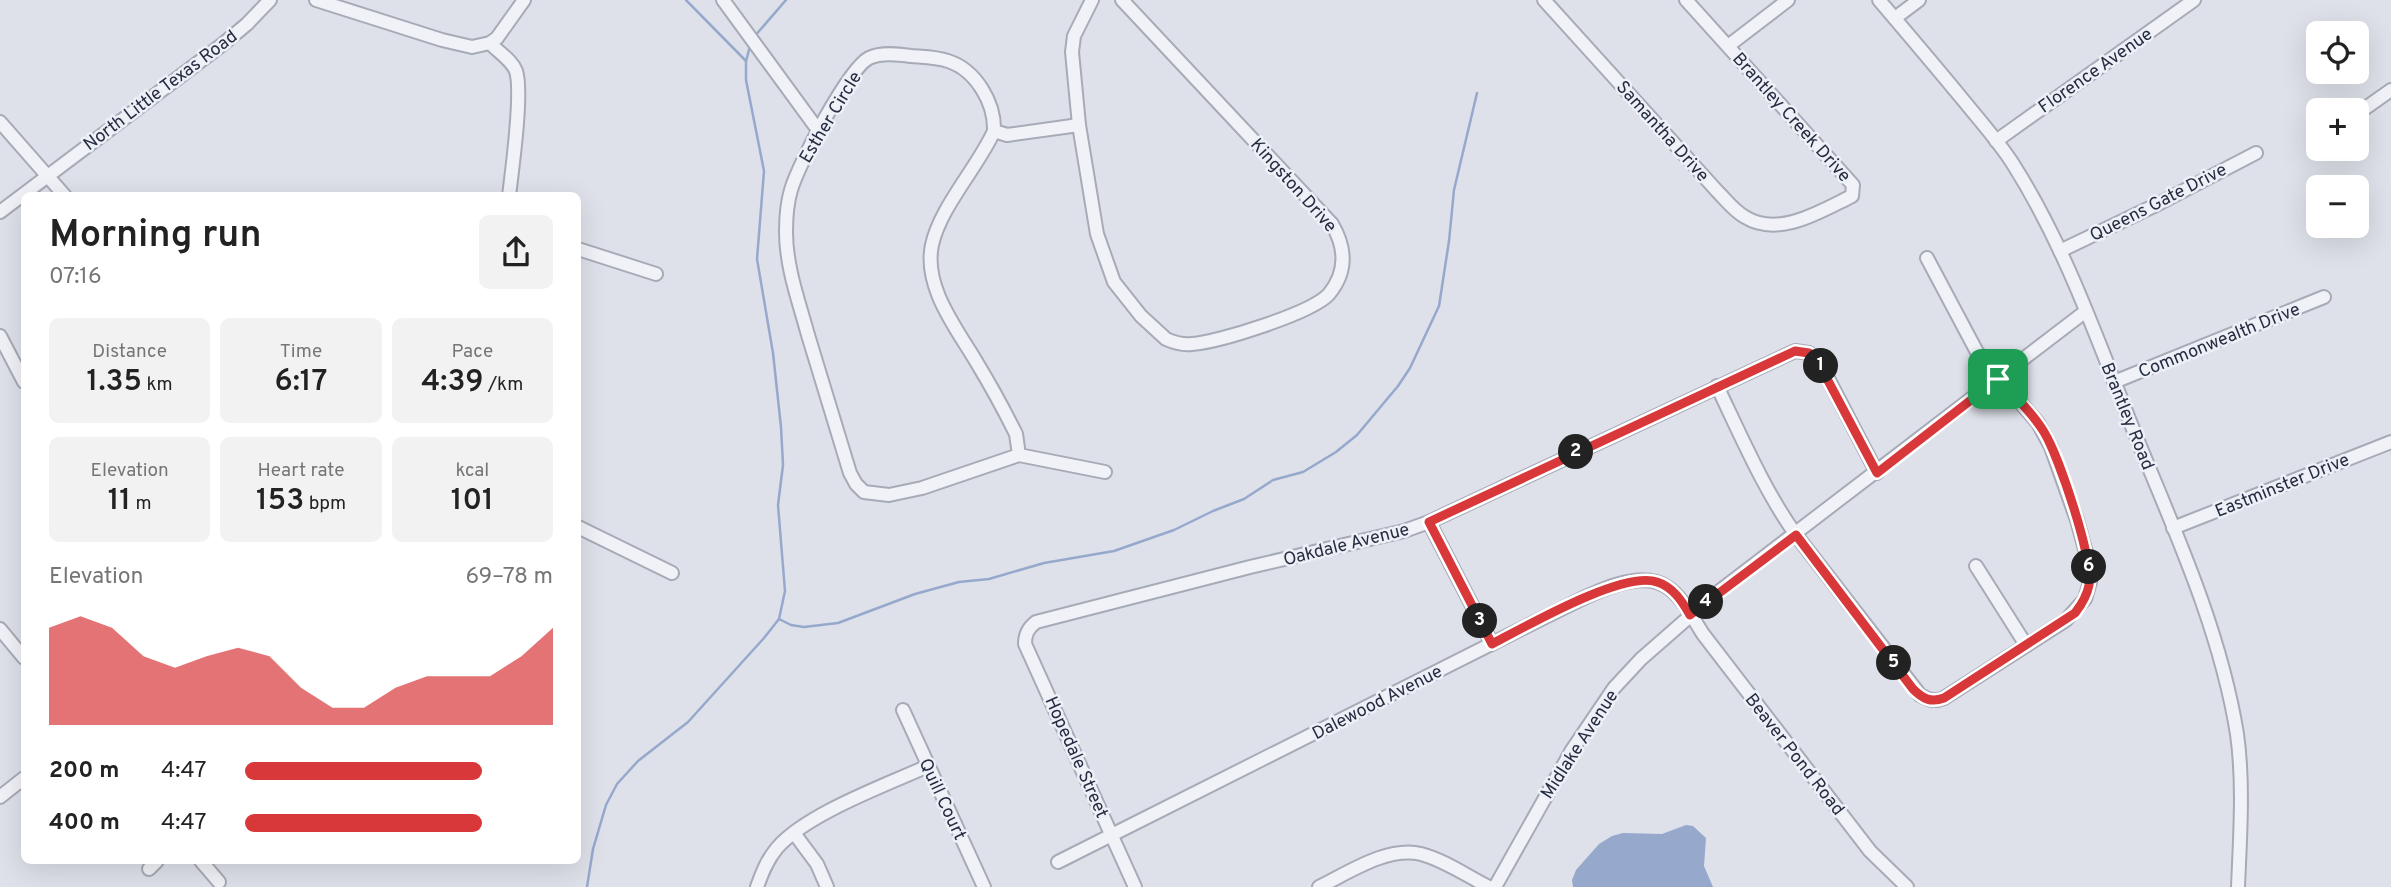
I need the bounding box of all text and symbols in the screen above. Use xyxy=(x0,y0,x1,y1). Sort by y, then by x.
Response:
map controls xyxy=(2306,21,2369,238)
button: locate xyxy=(2306,21,2369,84)
street label: Florence Avenue xyxy=(2034,23,2157,119)
street label: North Little Texas Road xyxy=(79,26,243,157)
street label: Brantley Creek Drive xyxy=(1727,48,1855,188)
street label: Esther Circle xyxy=(795,68,868,168)
street label: Samantha Drive xyxy=(1610,77,1713,187)
button: + xyxy=(2306,98,2369,161)
street label: Kingston Drive xyxy=(1245,134,1341,238)
street label: Queens Gate Drive xyxy=(2086,159,2231,248)
button: − xyxy=(2306,175,2369,238)
text: Morning run xyxy=(49,212,262,261)
button: share xyxy=(479,215,553,289)
text: 07:16 xyxy=(49,263,102,292)
street label: Commonwealth Drive xyxy=(2135,298,2304,384)
text: Distance xyxy=(92,340,167,364)
text: Time xyxy=(280,340,322,364)
text: Pace xyxy=(451,340,493,364)
pin: 1 xyxy=(1804,348,1839,384)
pin xyxy=(1968,349,2028,409)
text: 1 xyxy=(1817,353,1824,377)
street label: Brantley Road xyxy=(2095,359,2159,474)
icon: arrive xyxy=(1979,360,2017,398)
text: 1.35 xyxy=(87,364,142,401)
text: 6:17 xyxy=(275,364,327,401)
text: 4:39 xyxy=(421,364,483,401)
text: km xyxy=(142,373,173,397)
text: /km xyxy=(483,373,523,397)
pin: 2 xyxy=(1558,434,1594,470)
text: 2 xyxy=(1570,439,1581,463)
street label: Eastminster Drive xyxy=(2212,449,2353,524)
text: Elevation xyxy=(91,459,169,483)
text: Heart rate xyxy=(258,459,344,483)
text: kcal xyxy=(455,459,489,483)
text: 11 xyxy=(108,483,131,520)
text: 153 xyxy=(256,483,304,520)
text: 101 xyxy=(451,483,494,520)
text: m xyxy=(131,492,152,516)
text: bpm xyxy=(304,492,346,516)
street label: Oakdale Avenue xyxy=(1281,519,1412,572)
pin: 6 xyxy=(2072,550,2106,584)
text: 6 xyxy=(2083,554,2094,578)
text: Elevation xyxy=(49,563,144,592)
text: 69–78 m xyxy=(466,563,553,592)
pin: 4 xyxy=(1688,584,1724,620)
text: 4 xyxy=(1699,589,1712,613)
pin: 3 xyxy=(1462,604,1498,638)
text: 3 xyxy=(1474,608,1485,632)
pin: 5 xyxy=(1876,646,1912,680)
text: 5 xyxy=(1888,650,1899,674)
street label: Dalewood Avenue xyxy=(1309,661,1447,746)
street label: Midlake Avenue xyxy=(1536,686,1624,804)
street label: Beaver Pond Road xyxy=(1739,689,1849,821)
street label: Hopedale Street xyxy=(1039,693,1113,822)
street label: Quill Court xyxy=(913,755,971,844)
text: 200 m xyxy=(49,757,119,786)
text: 4:47 xyxy=(161,757,207,786)
text: 400 m xyxy=(49,809,120,838)
text: 4:47 xyxy=(161,809,207,838)

